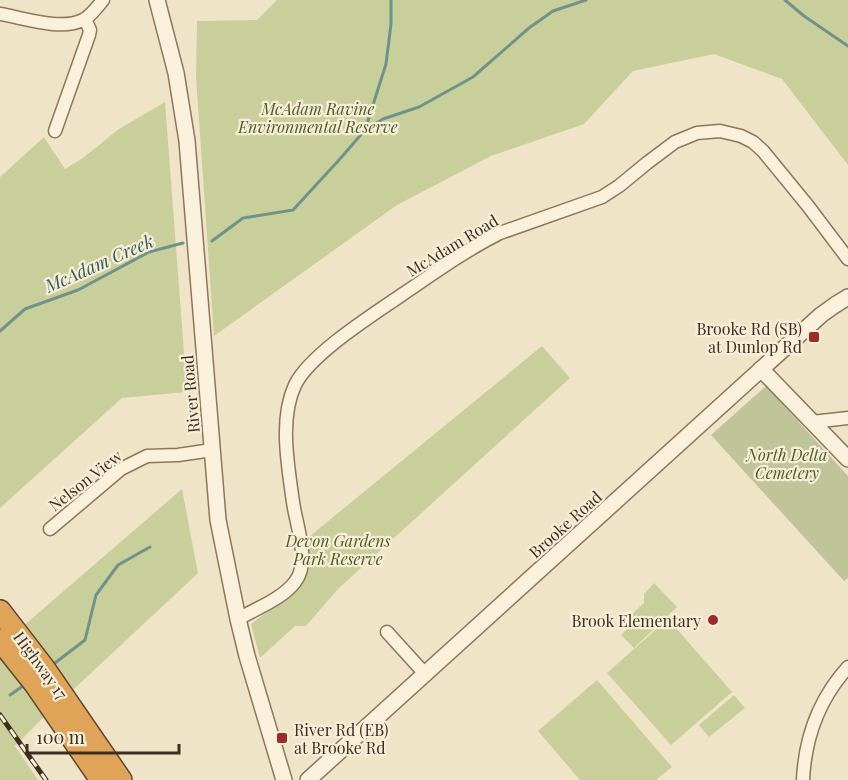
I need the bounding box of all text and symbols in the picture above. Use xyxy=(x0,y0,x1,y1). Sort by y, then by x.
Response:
park label: McAdam Ravine Environmental Reserve xyxy=(237,98,398,137)
street label: McAdam Road xyxy=(402,209,502,281)
water label: McAdam Creek xyxy=(40,228,157,298)
place label: Brooke Rd (SB) at Dunlop Rd xyxy=(696,318,802,357)
marker: Brooke Rd (SB) at Dunlop Rd xyxy=(807,330,821,344)
street label: River Road xyxy=(176,354,204,434)
street label: Nelson View xyxy=(44,444,126,515)
park label: North Delta Cemetery xyxy=(745,444,827,483)
street label: Brooke Road xyxy=(524,486,606,562)
park label: Devon Gardens Park Reserve xyxy=(284,530,391,569)
place label: Brook Elementary xyxy=(571,610,701,631)
marker: Brook Elementary xyxy=(706,613,720,627)
street label: Highway 17 xyxy=(9,627,73,703)
scale bar xyxy=(27,717,178,755)
place label: River Rd (EB) at Brooke Rd xyxy=(294,719,389,758)
text: 100 m xyxy=(36,725,85,749)
marker: River Rd (EB) at Brooke Rd xyxy=(275,731,289,745)

